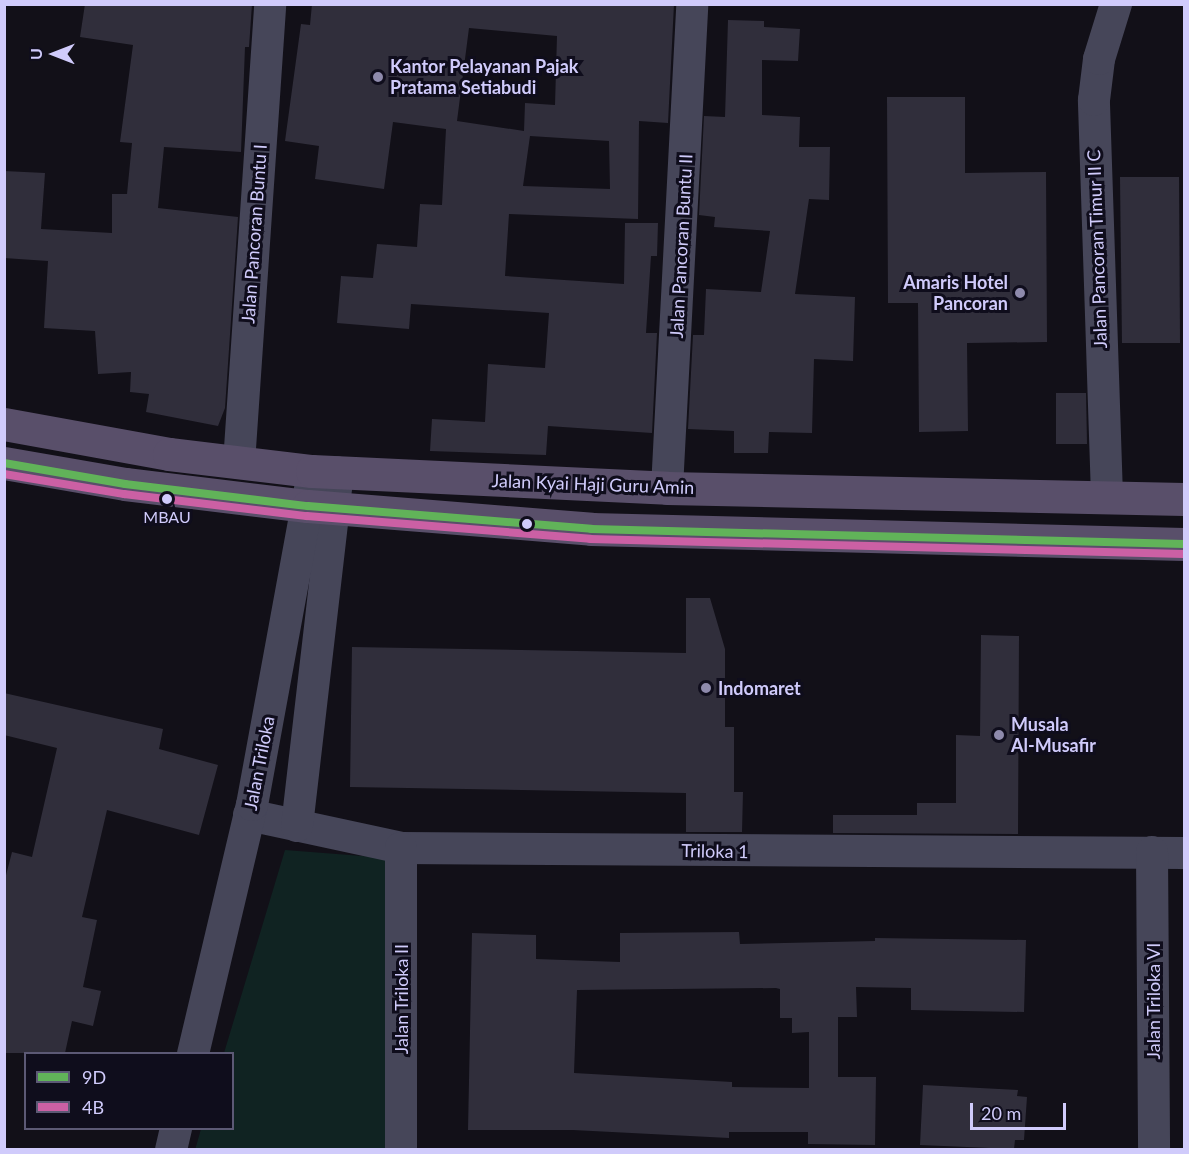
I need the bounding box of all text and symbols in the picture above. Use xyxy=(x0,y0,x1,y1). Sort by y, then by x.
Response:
north arrow xyxy=(24,24,84,84)
text: U xyxy=(26,48,45,60)
place label: Kantor Pelayanan Pajak Pratama Setiabudi xyxy=(390,56,579,98)
marker: Kantor Pelayanan Pajak Pratama Setiabudi xyxy=(371,70,385,84)
street label: Jalan Pancoran Buntu I xyxy=(237,144,271,324)
street label: Jalan Pancoran Timur II C xyxy=(1083,149,1111,349)
street label: Jalan Pancoran Buntu II xyxy=(665,153,697,339)
place label: Amaris Hotel Pancoran xyxy=(903,272,1008,314)
marker: Amaris Hotel Pancoran xyxy=(1013,286,1027,300)
street label: Jalan Kyai Haji Guru Amin xyxy=(491,470,695,498)
marker: MBAU xyxy=(161,493,173,505)
place label: MBAU xyxy=(143,507,191,527)
unlabelled marker xyxy=(521,518,533,530)
place label: Indomaret xyxy=(718,677,801,699)
marker: Indomaret xyxy=(699,681,713,695)
street label: Jalan Triloka xyxy=(239,714,279,812)
place label: Musala Al-Musafir xyxy=(1011,714,1096,756)
marker: Musala Al-Musafir xyxy=(992,728,1006,742)
street label: Triloka 1 xyxy=(681,840,749,862)
street label: Jalan Triloka VI xyxy=(1142,942,1164,1060)
street label: Jalan Triloka II xyxy=(390,944,412,1054)
legend xyxy=(24,1052,234,1130)
text: 9D xyxy=(82,1066,106,1088)
scale bar xyxy=(973,1091,1069,1129)
text: 4B xyxy=(82,1096,104,1118)
text: 20 m xyxy=(981,1102,1021,1124)

